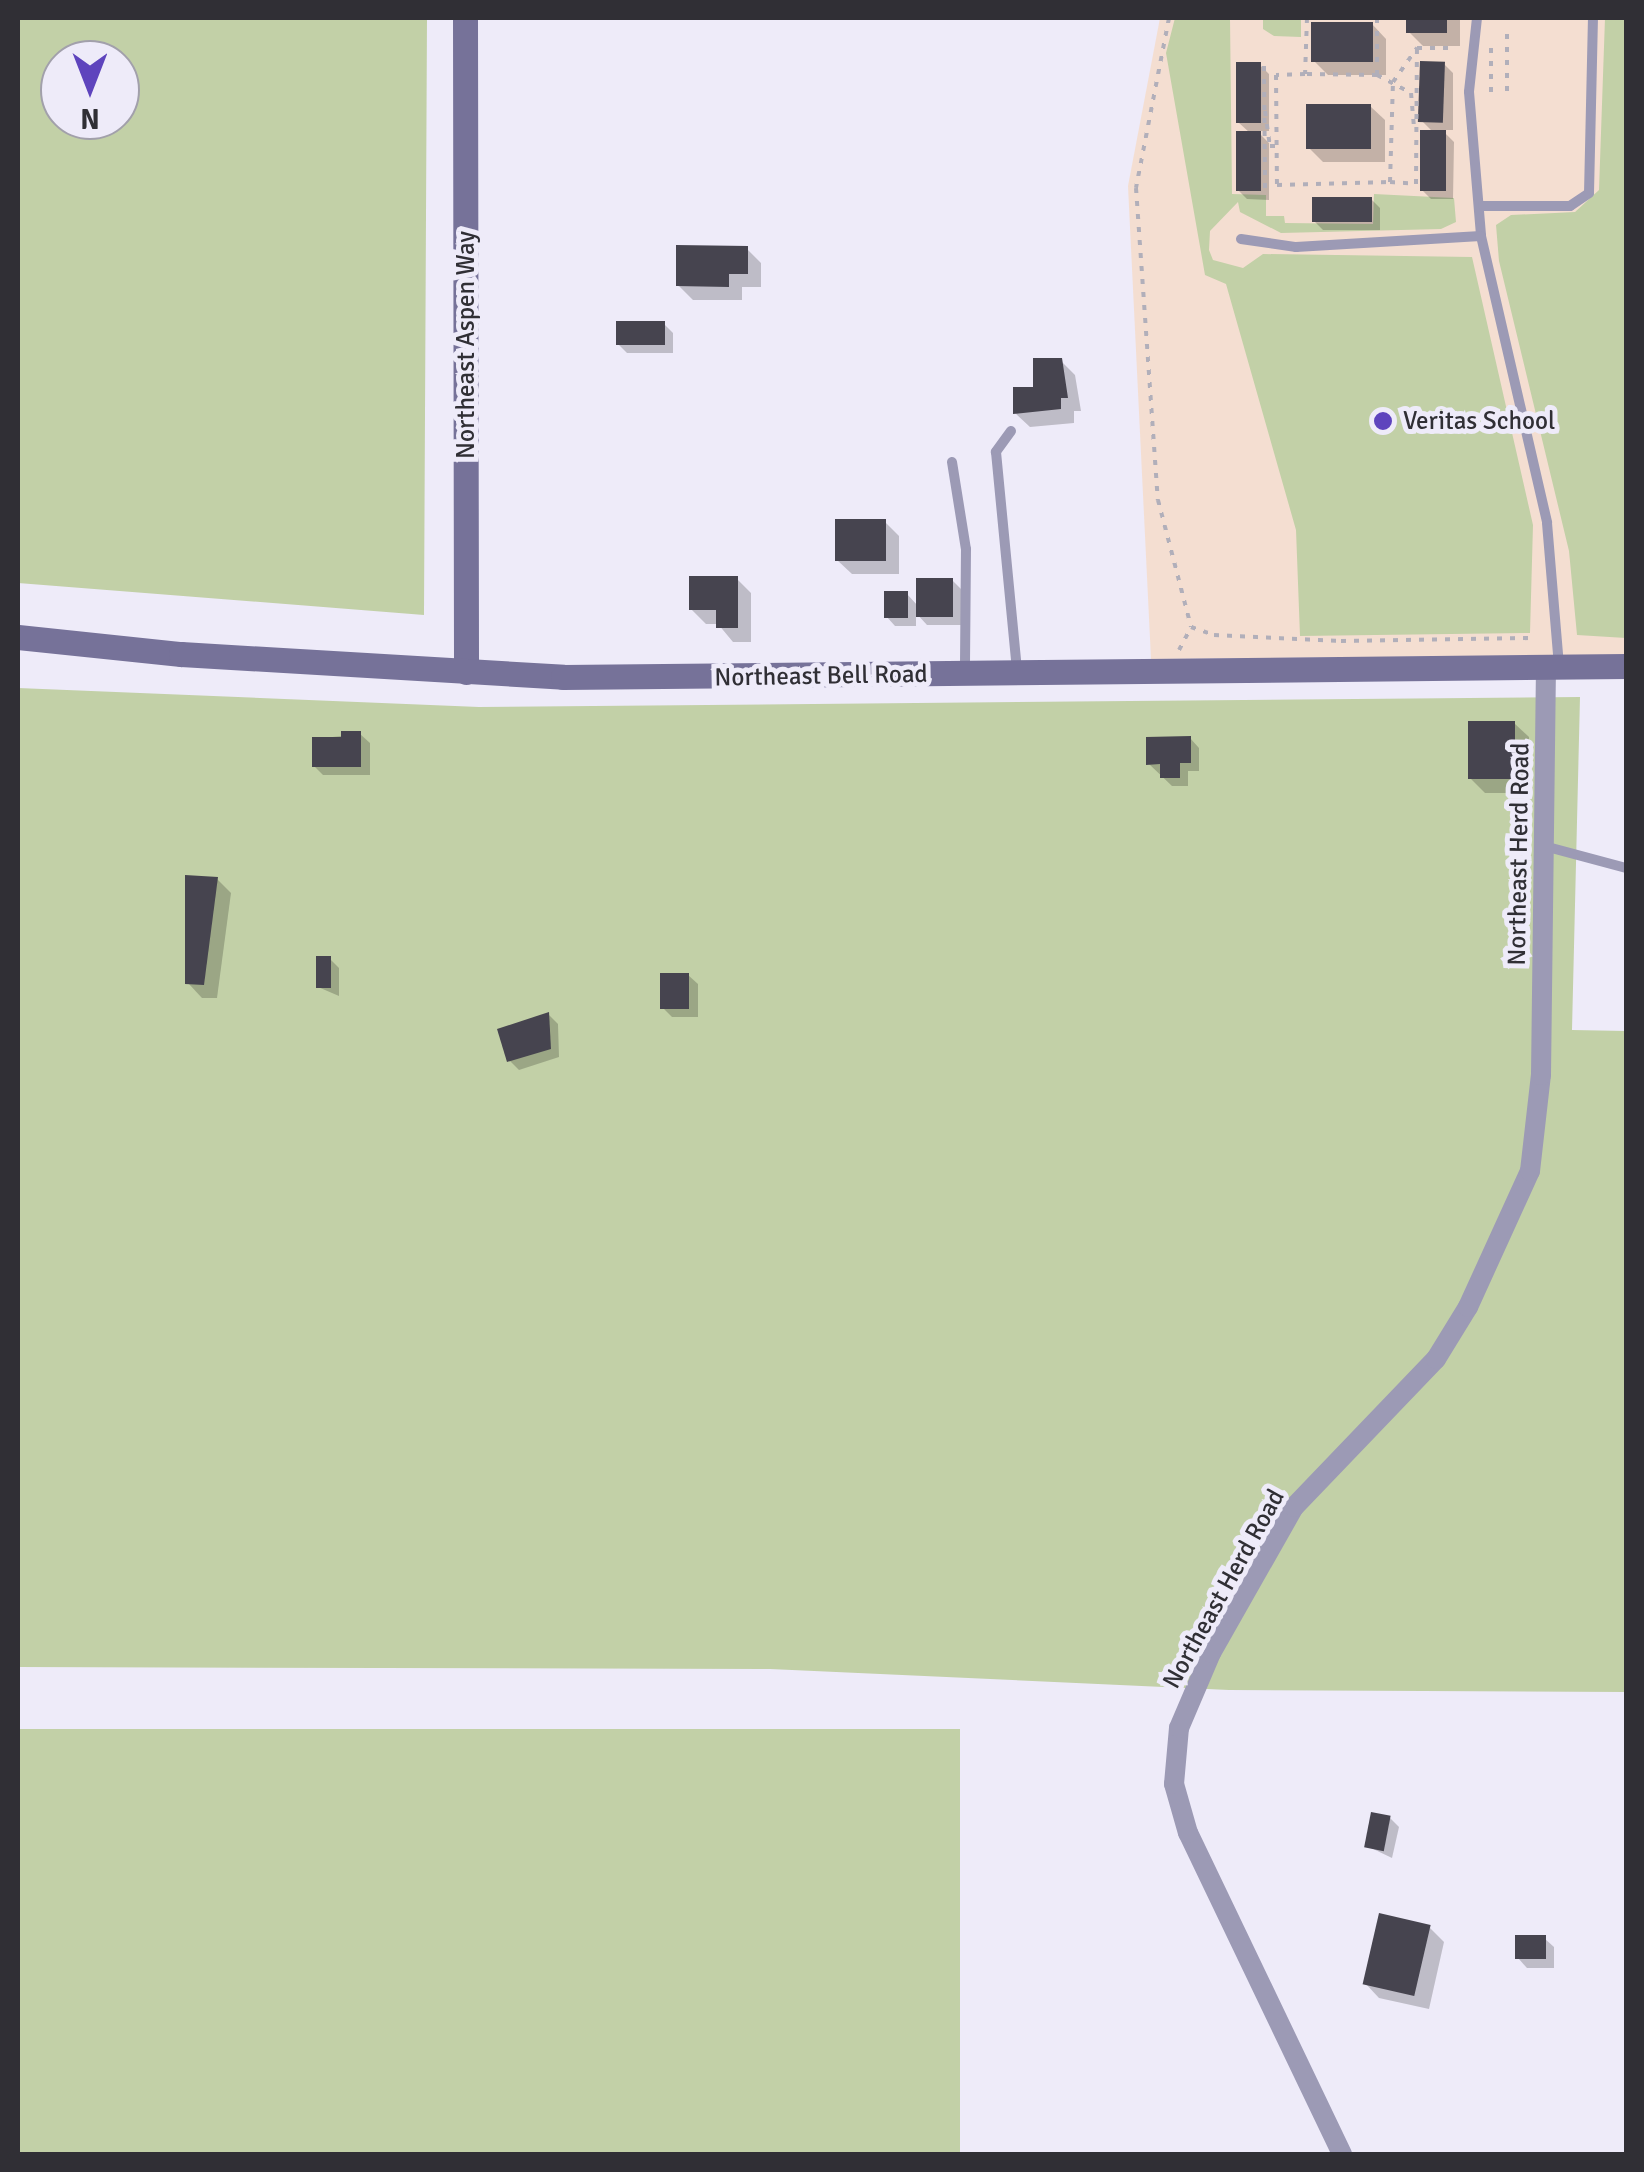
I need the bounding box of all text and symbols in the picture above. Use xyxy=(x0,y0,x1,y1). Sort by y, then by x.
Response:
north arrow xyxy=(40,40,140,140)
text: N xyxy=(80,101,100,135)
street label: Northeast Aspen Way xyxy=(451,231,481,459)
place label: Veritas School xyxy=(1403,406,1555,436)
marker: Veritas School xyxy=(1372,410,1394,432)
street label: Northeast Bell Road xyxy=(714,659,928,693)
street label: Northeast Herd Road xyxy=(1502,742,1536,966)
street label: Northeast Herd Road xyxy=(1157,1484,1291,1694)

